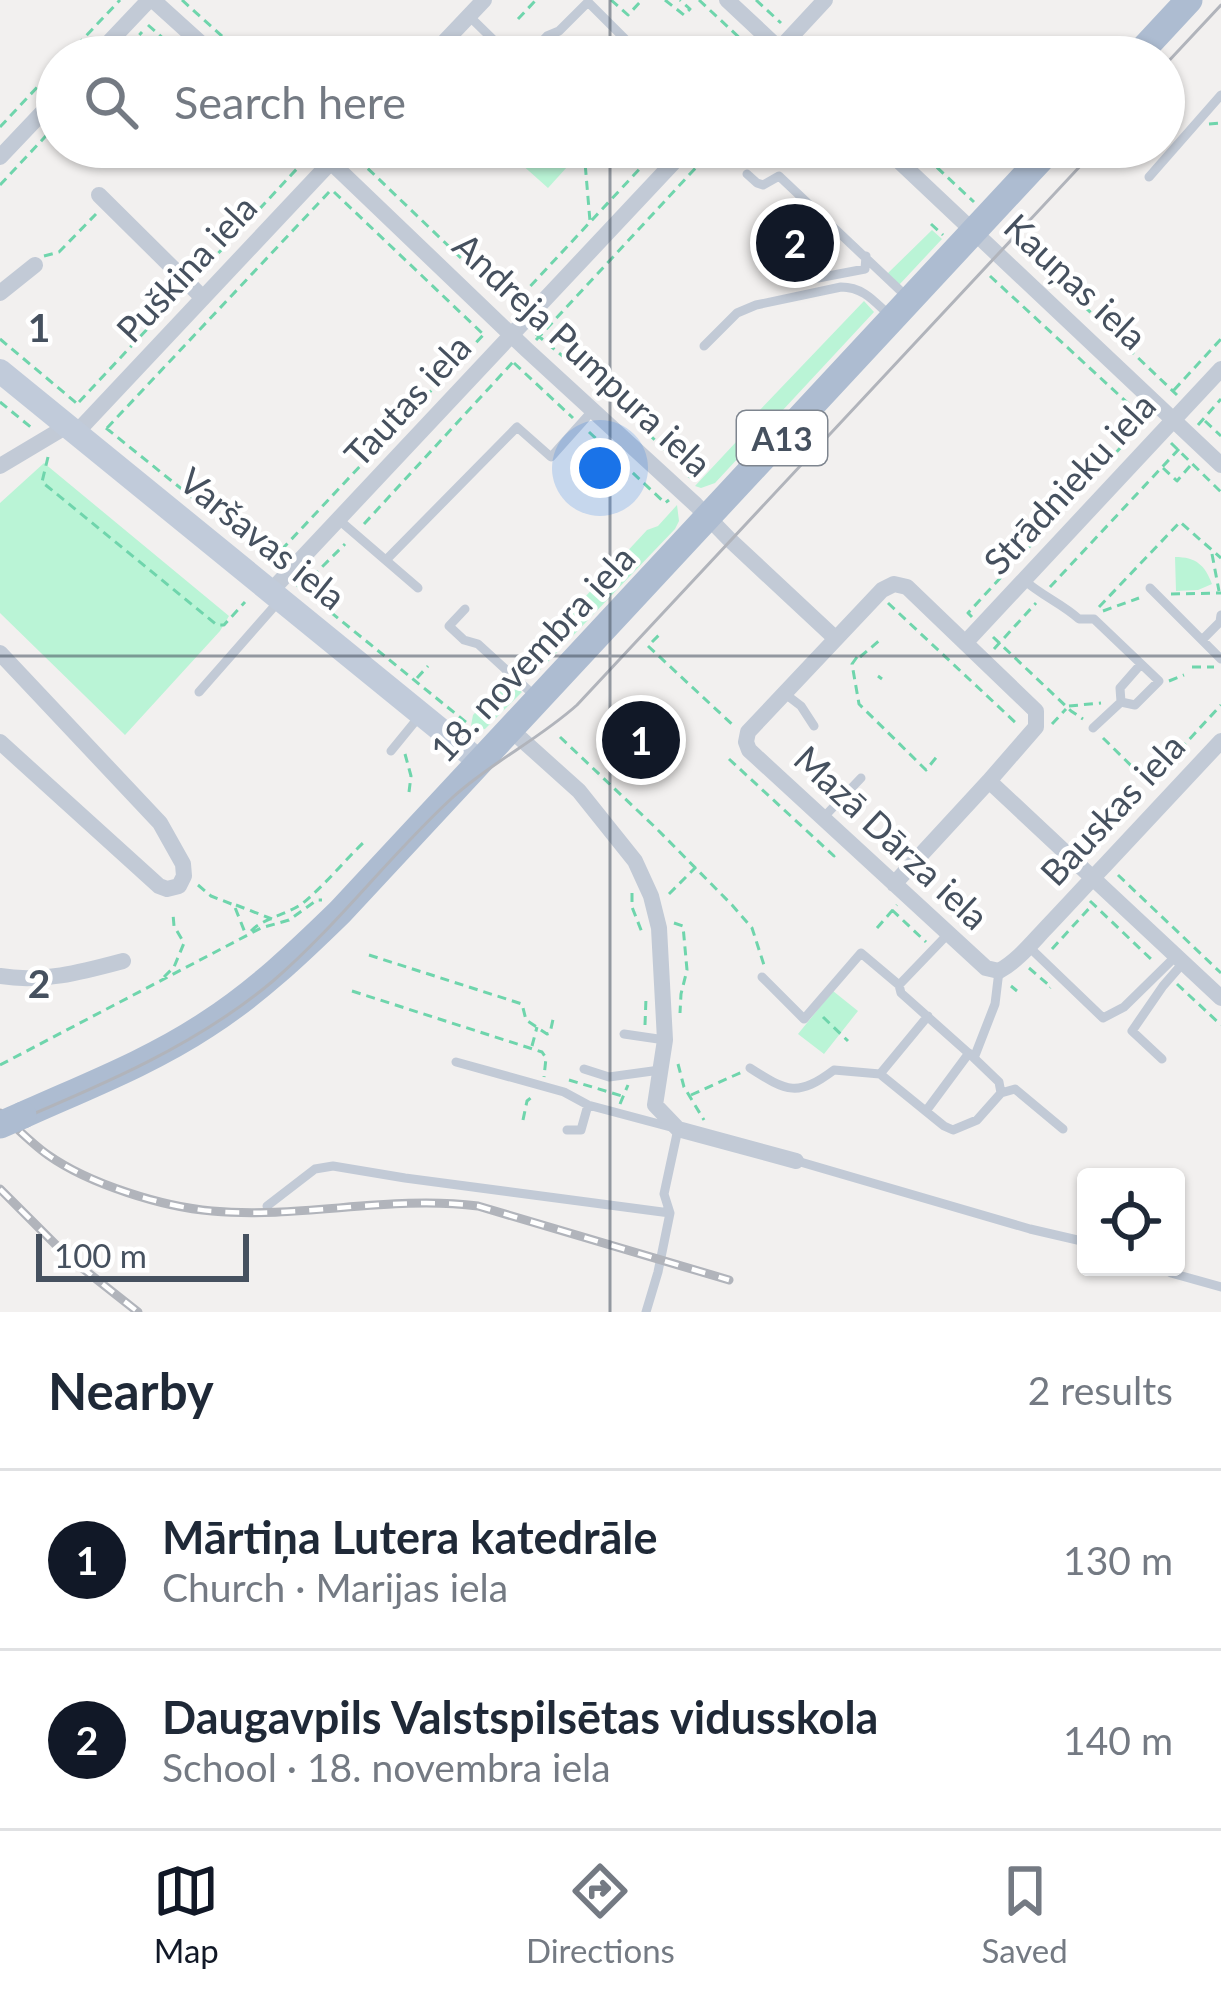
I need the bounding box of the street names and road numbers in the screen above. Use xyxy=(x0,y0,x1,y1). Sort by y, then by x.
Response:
street label: Puškina iela xyxy=(107,185,265,351)
street label: Kauņas iela xyxy=(996,204,1156,358)
street label: Andreja Pumpura iela xyxy=(445,223,721,485)
street label: Tautas iela xyxy=(335,325,479,475)
street label: Strādnieku iela xyxy=(974,383,1164,583)
road number: A13 xyxy=(737,411,827,465)
street label: Varšavas iela xyxy=(171,458,355,618)
street label: 18. novembra iela xyxy=(421,536,643,770)
street label: Bauskas iela xyxy=(1031,724,1193,894)
street label: Mazā Dārza iela xyxy=(786,736,998,938)

